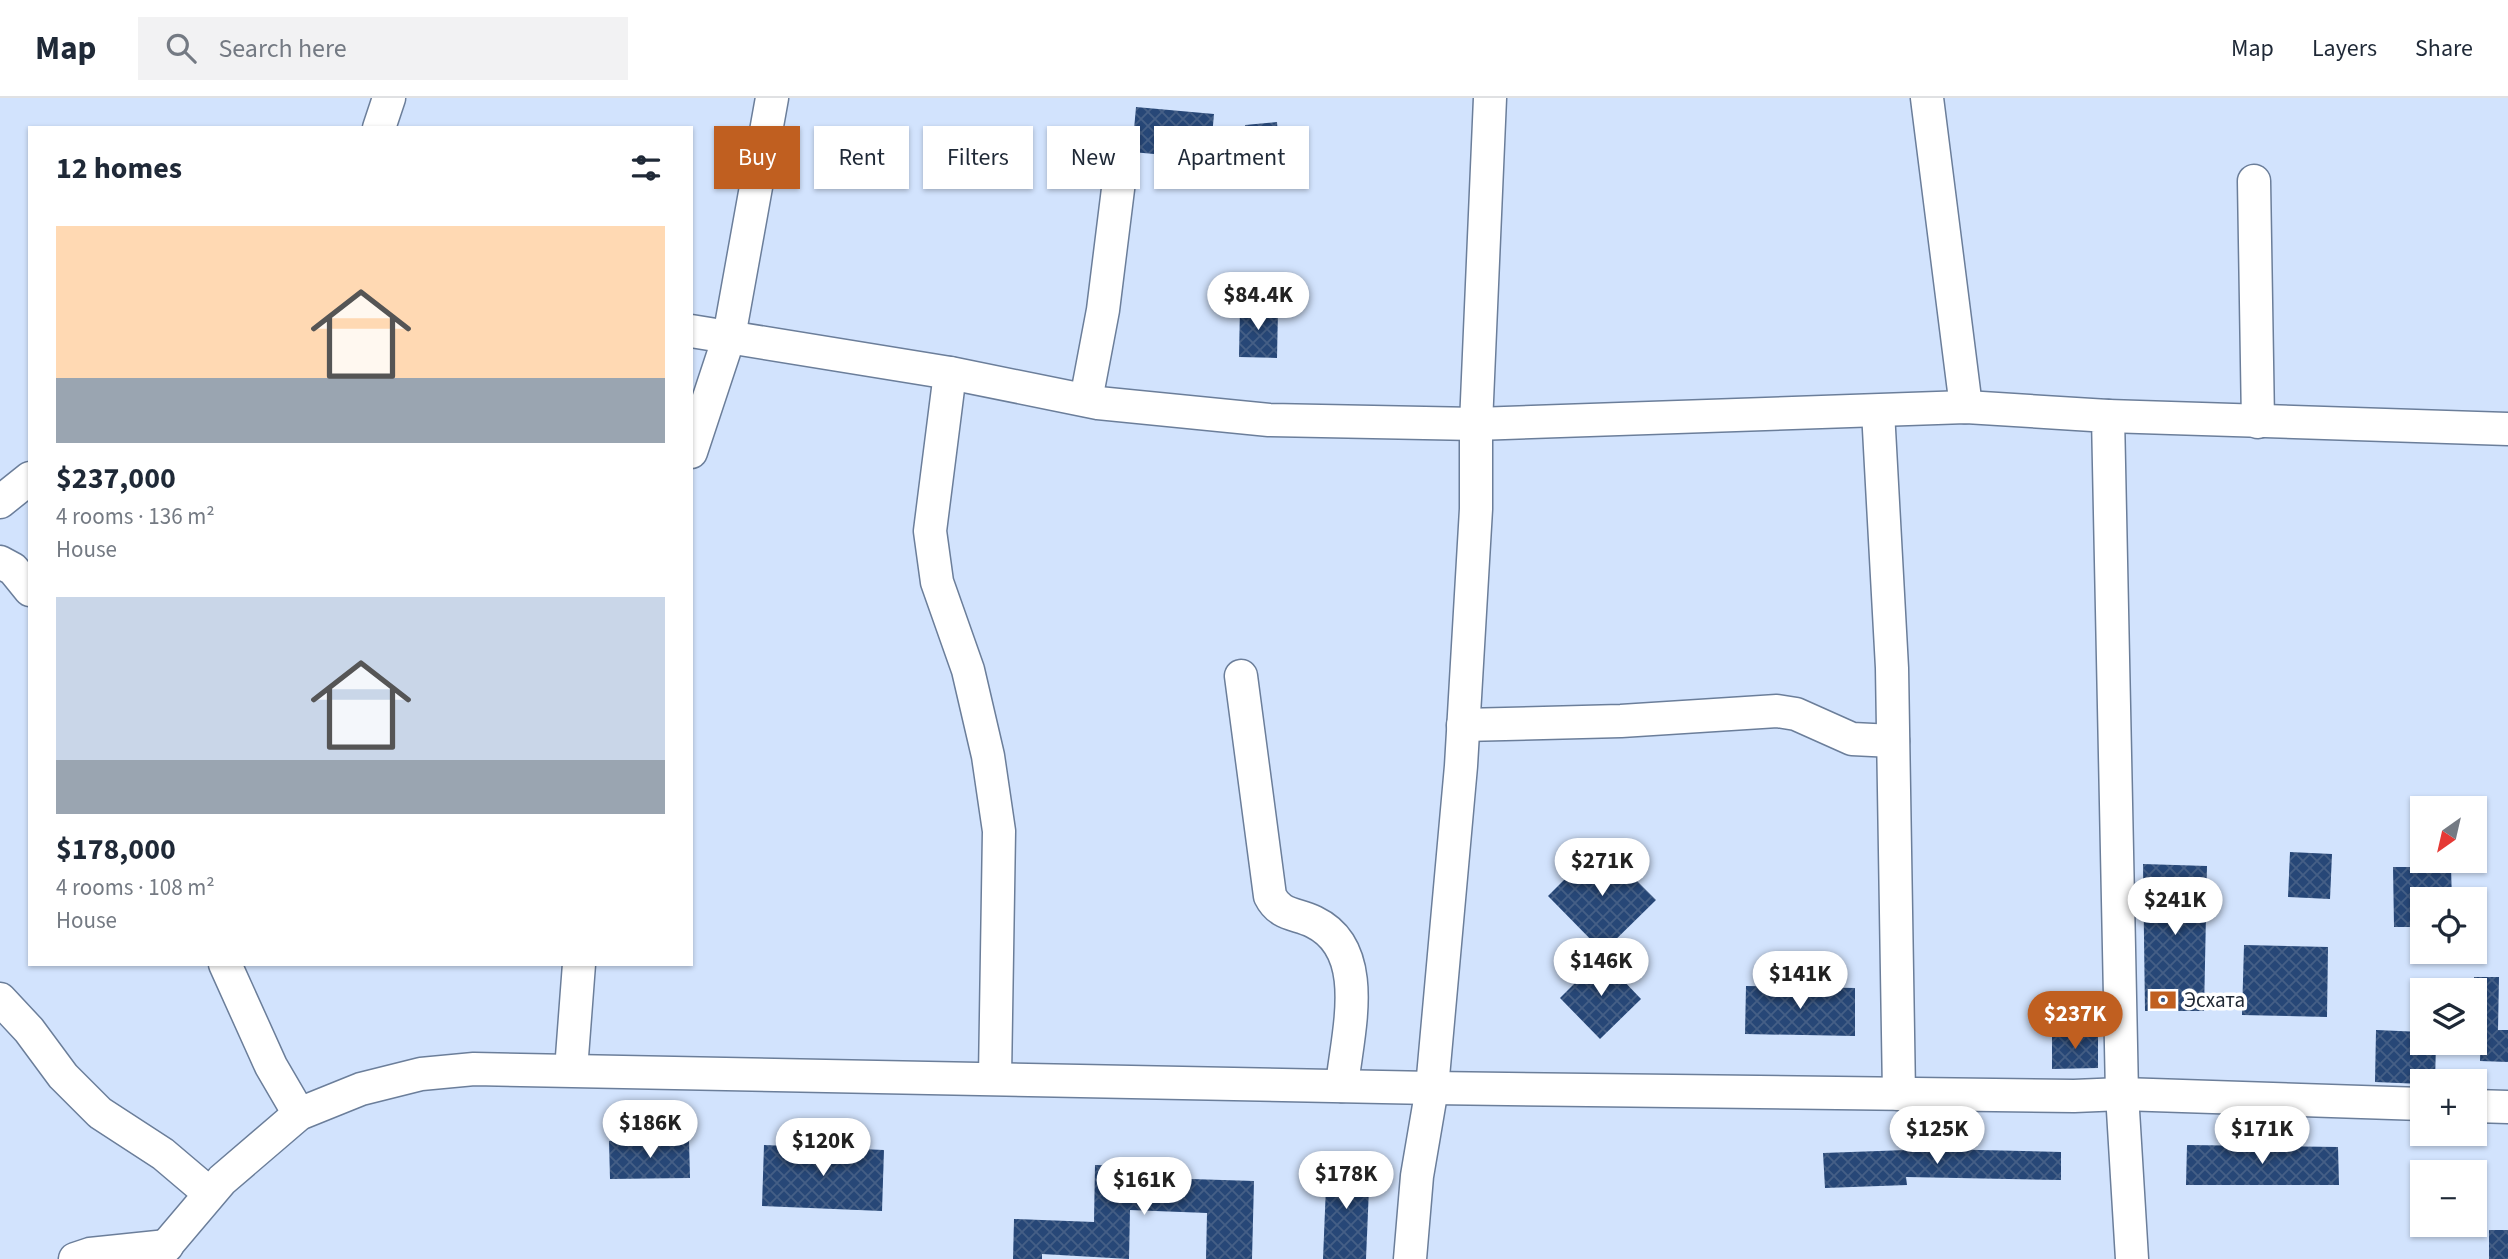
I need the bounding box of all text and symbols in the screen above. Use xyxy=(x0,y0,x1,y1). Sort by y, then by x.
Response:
search box xyxy=(138,17,628,80)
text: Map xyxy=(35,25,96,72)
icon: search xyxy=(162,29,200,67)
text: Search here xyxy=(218,30,347,67)
text: Map xyxy=(2231,31,2274,66)
text: Layers xyxy=(2312,31,2377,66)
text: Share xyxy=(2415,31,2473,66)
chip: Buy xyxy=(714,126,800,189)
chip: Rent xyxy=(814,126,909,189)
chip: Filters xyxy=(923,126,1033,189)
chip: New xyxy=(1047,126,1140,189)
chip: Apartment xyxy=(1154,126,1309,189)
text: 12 homes xyxy=(56,147,182,190)
icon: filters xyxy=(627,149,665,187)
icon: home xyxy=(298,271,424,397)
pin: $84.4K xyxy=(1201,272,1315,332)
text: $84.4K xyxy=(1223,278,1293,311)
text: $237,000 xyxy=(56,457,176,500)
text: 4 rooms · 136 m² xyxy=(56,500,215,533)
text: House xyxy=(56,533,117,566)
icon: home xyxy=(298,642,424,768)
north arrow xyxy=(2410,796,2487,873)
map controls xyxy=(2410,796,2487,1237)
text: $178,000 xyxy=(56,828,176,871)
pin: $271K xyxy=(1553,838,1651,898)
text: $271K xyxy=(1571,844,1633,877)
text: 4 rooms · 108 m² xyxy=(56,871,215,904)
pin: $241K xyxy=(2126,878,2224,937)
text: $241K xyxy=(2144,883,2206,916)
button: locate xyxy=(2410,887,2487,964)
text: House xyxy=(56,904,117,937)
pin: $146K xyxy=(1552,939,1650,998)
text: $146K xyxy=(1570,944,1632,977)
pin: $141K xyxy=(1751,951,1849,1011)
text: $141K xyxy=(1769,957,1831,990)
button: layers xyxy=(2410,978,2487,1055)
bank icon: Эсхата xyxy=(2148,985,2178,1015)
place label: Эсхата xyxy=(2184,985,2245,1015)
pin: $237K xyxy=(2026,992,2124,1051)
text: $237K xyxy=(2044,997,2106,1030)
button: + xyxy=(2410,1069,2487,1146)
pin: $186K xyxy=(601,1100,699,1160)
text: $186K xyxy=(619,1106,681,1139)
pin: $125K xyxy=(1888,1107,1986,1166)
pin: $171K xyxy=(2213,1107,2311,1166)
text: $125K xyxy=(1906,1112,1968,1145)
text: $171K xyxy=(2231,1112,2293,1145)
pin: $120K xyxy=(774,1118,872,1178)
text: $120K xyxy=(792,1124,854,1157)
pin: $178K xyxy=(1297,1152,1395,1211)
text: $178K xyxy=(1315,1157,1377,1190)
pin: $161K xyxy=(1095,1158,1193,1217)
button: − xyxy=(2410,1160,2487,1237)
text: $161K xyxy=(1113,1163,1175,1196)

